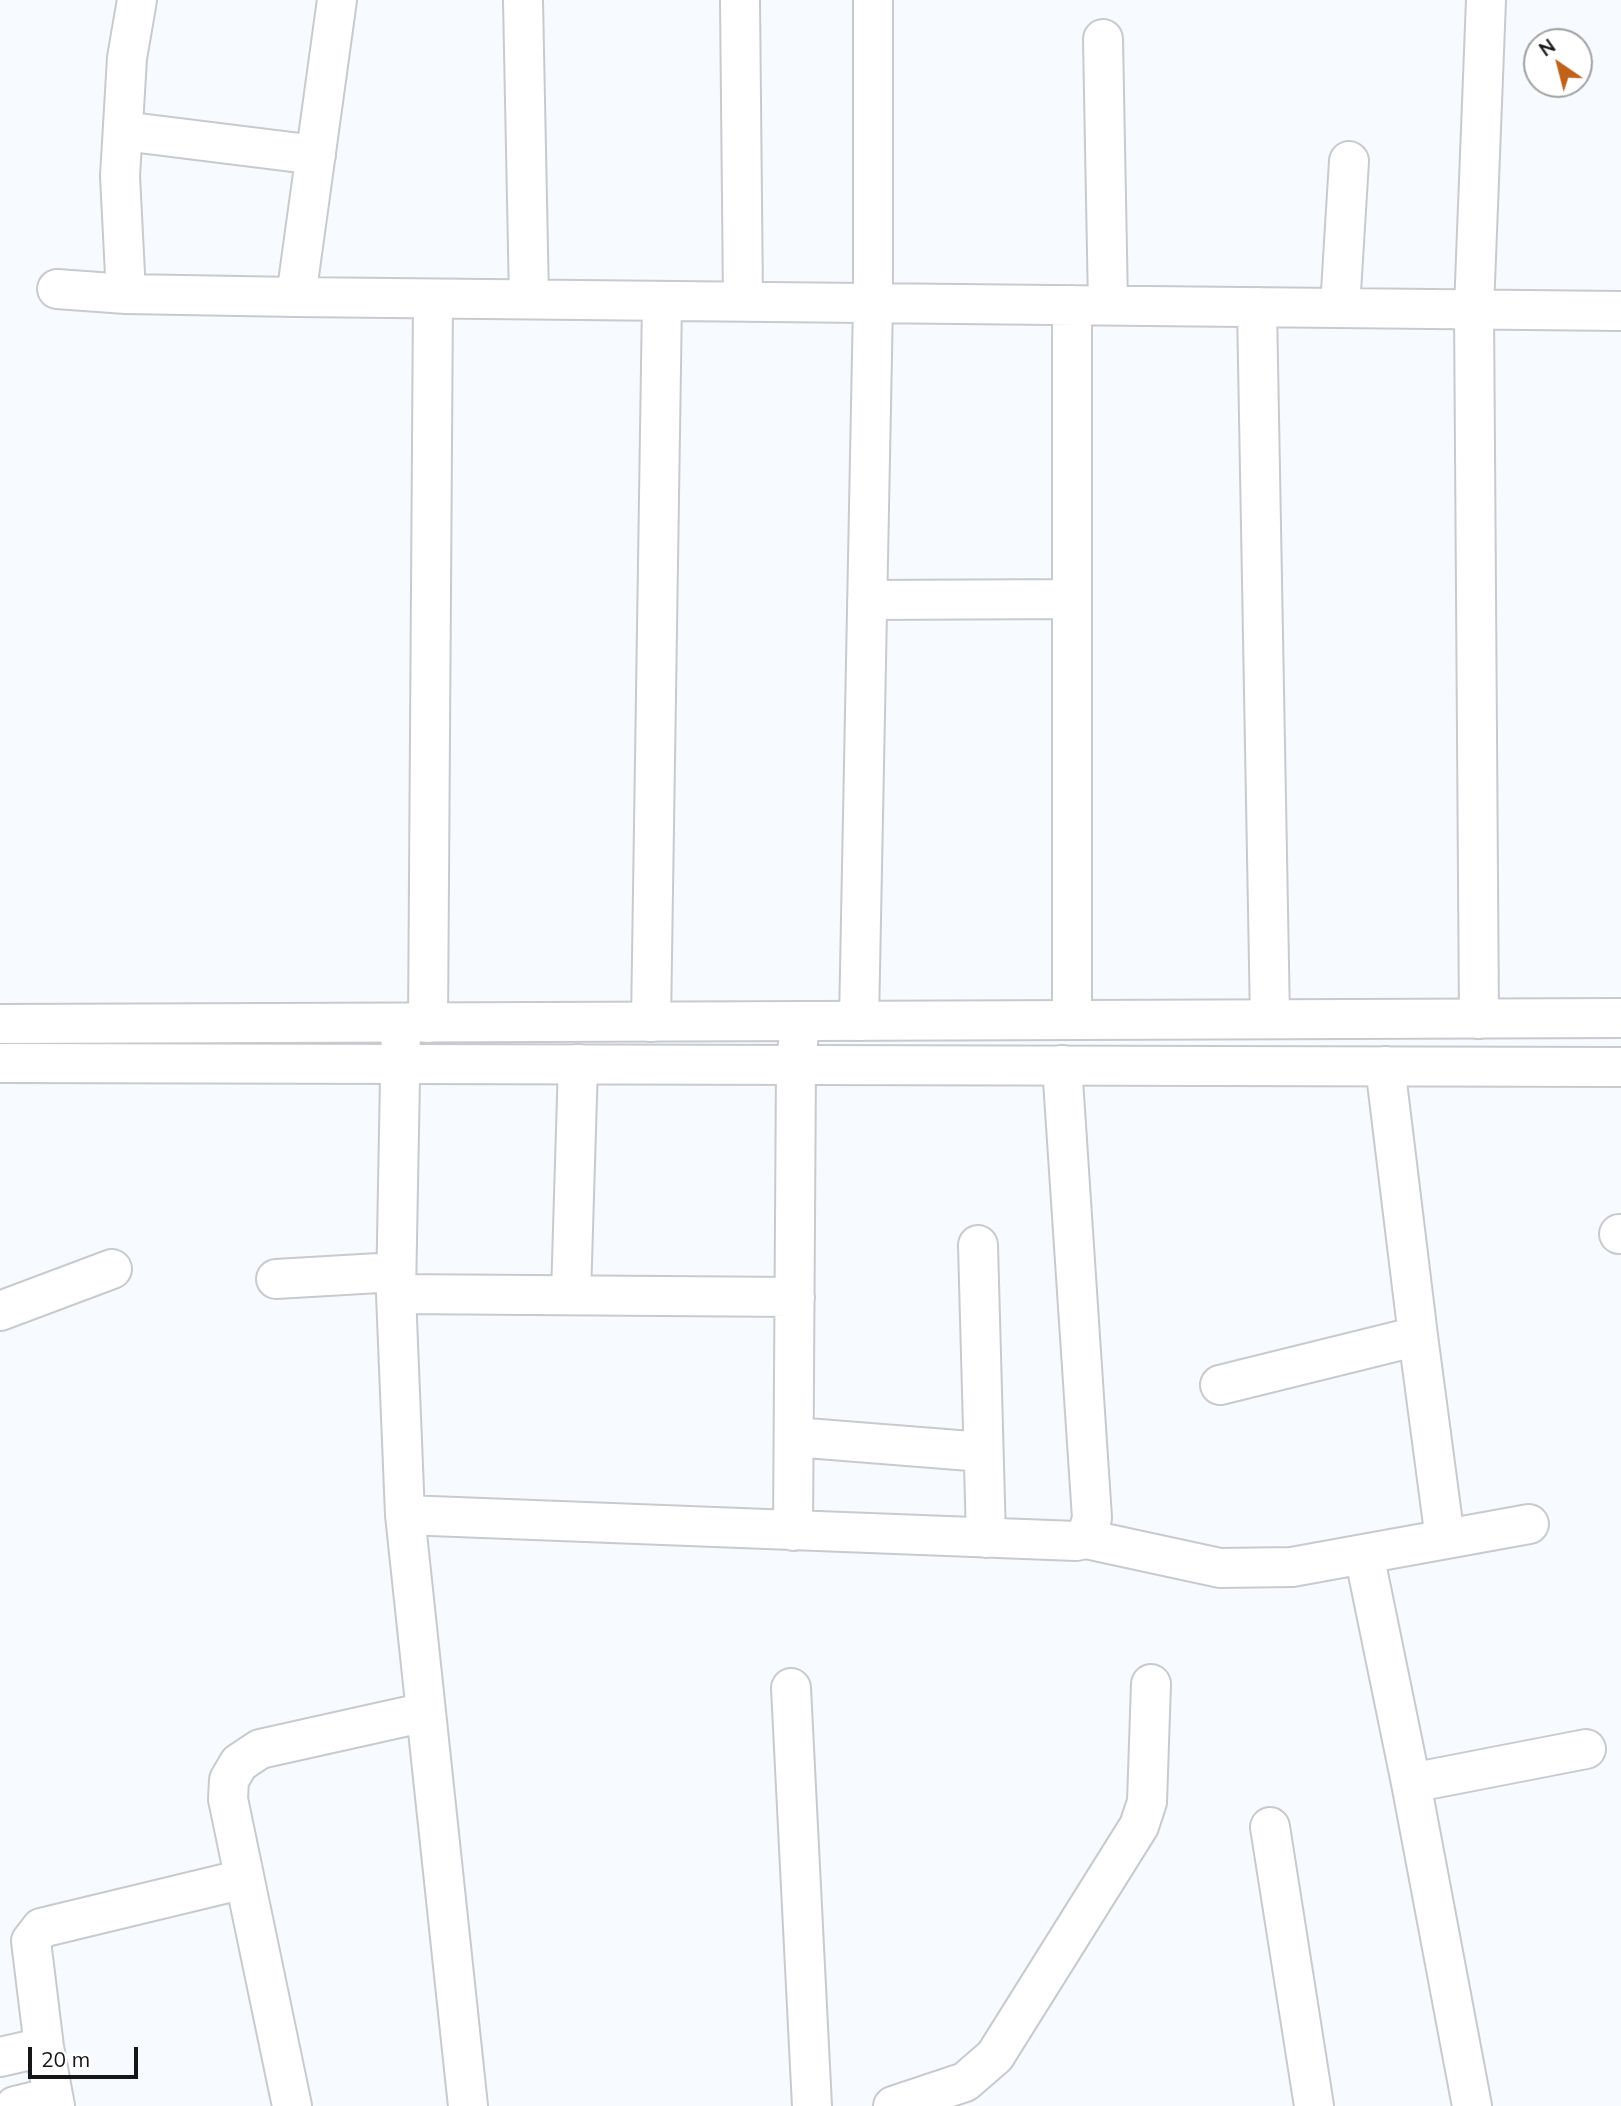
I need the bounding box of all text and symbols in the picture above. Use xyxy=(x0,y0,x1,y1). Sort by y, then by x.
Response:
north arrow xyxy=(1523,28,1593,98)
text: N xyxy=(1534,33,1560,61)
scale bar xyxy=(32,2032,142,2076)
text: 20 m xyxy=(41,2046,90,2072)

